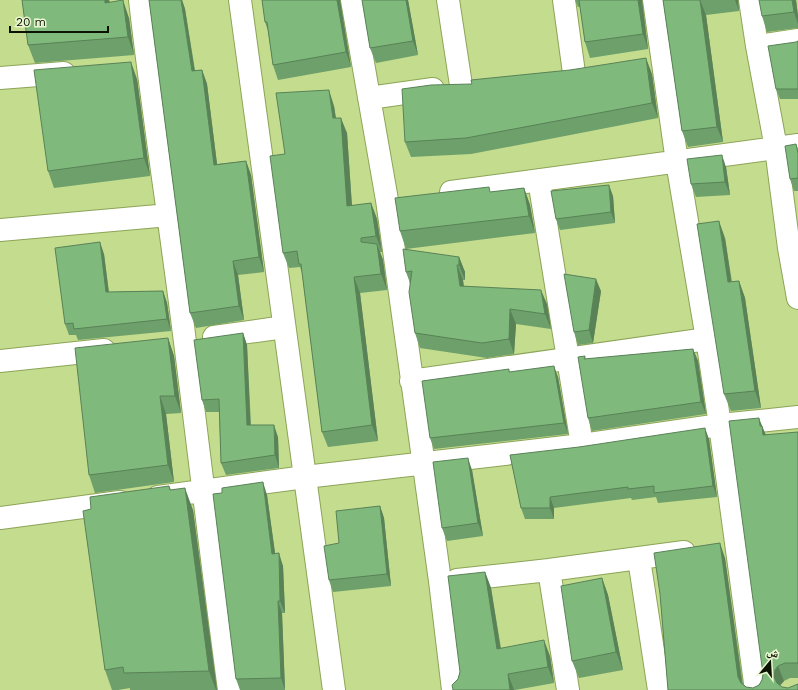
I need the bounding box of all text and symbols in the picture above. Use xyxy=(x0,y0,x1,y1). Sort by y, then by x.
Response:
scale bar xyxy=(10,8,108,34)
text: 20 m xyxy=(16,15,46,29)
north arrow xyxy=(750,642,790,682)
text: ش xyxy=(765,645,781,662)

